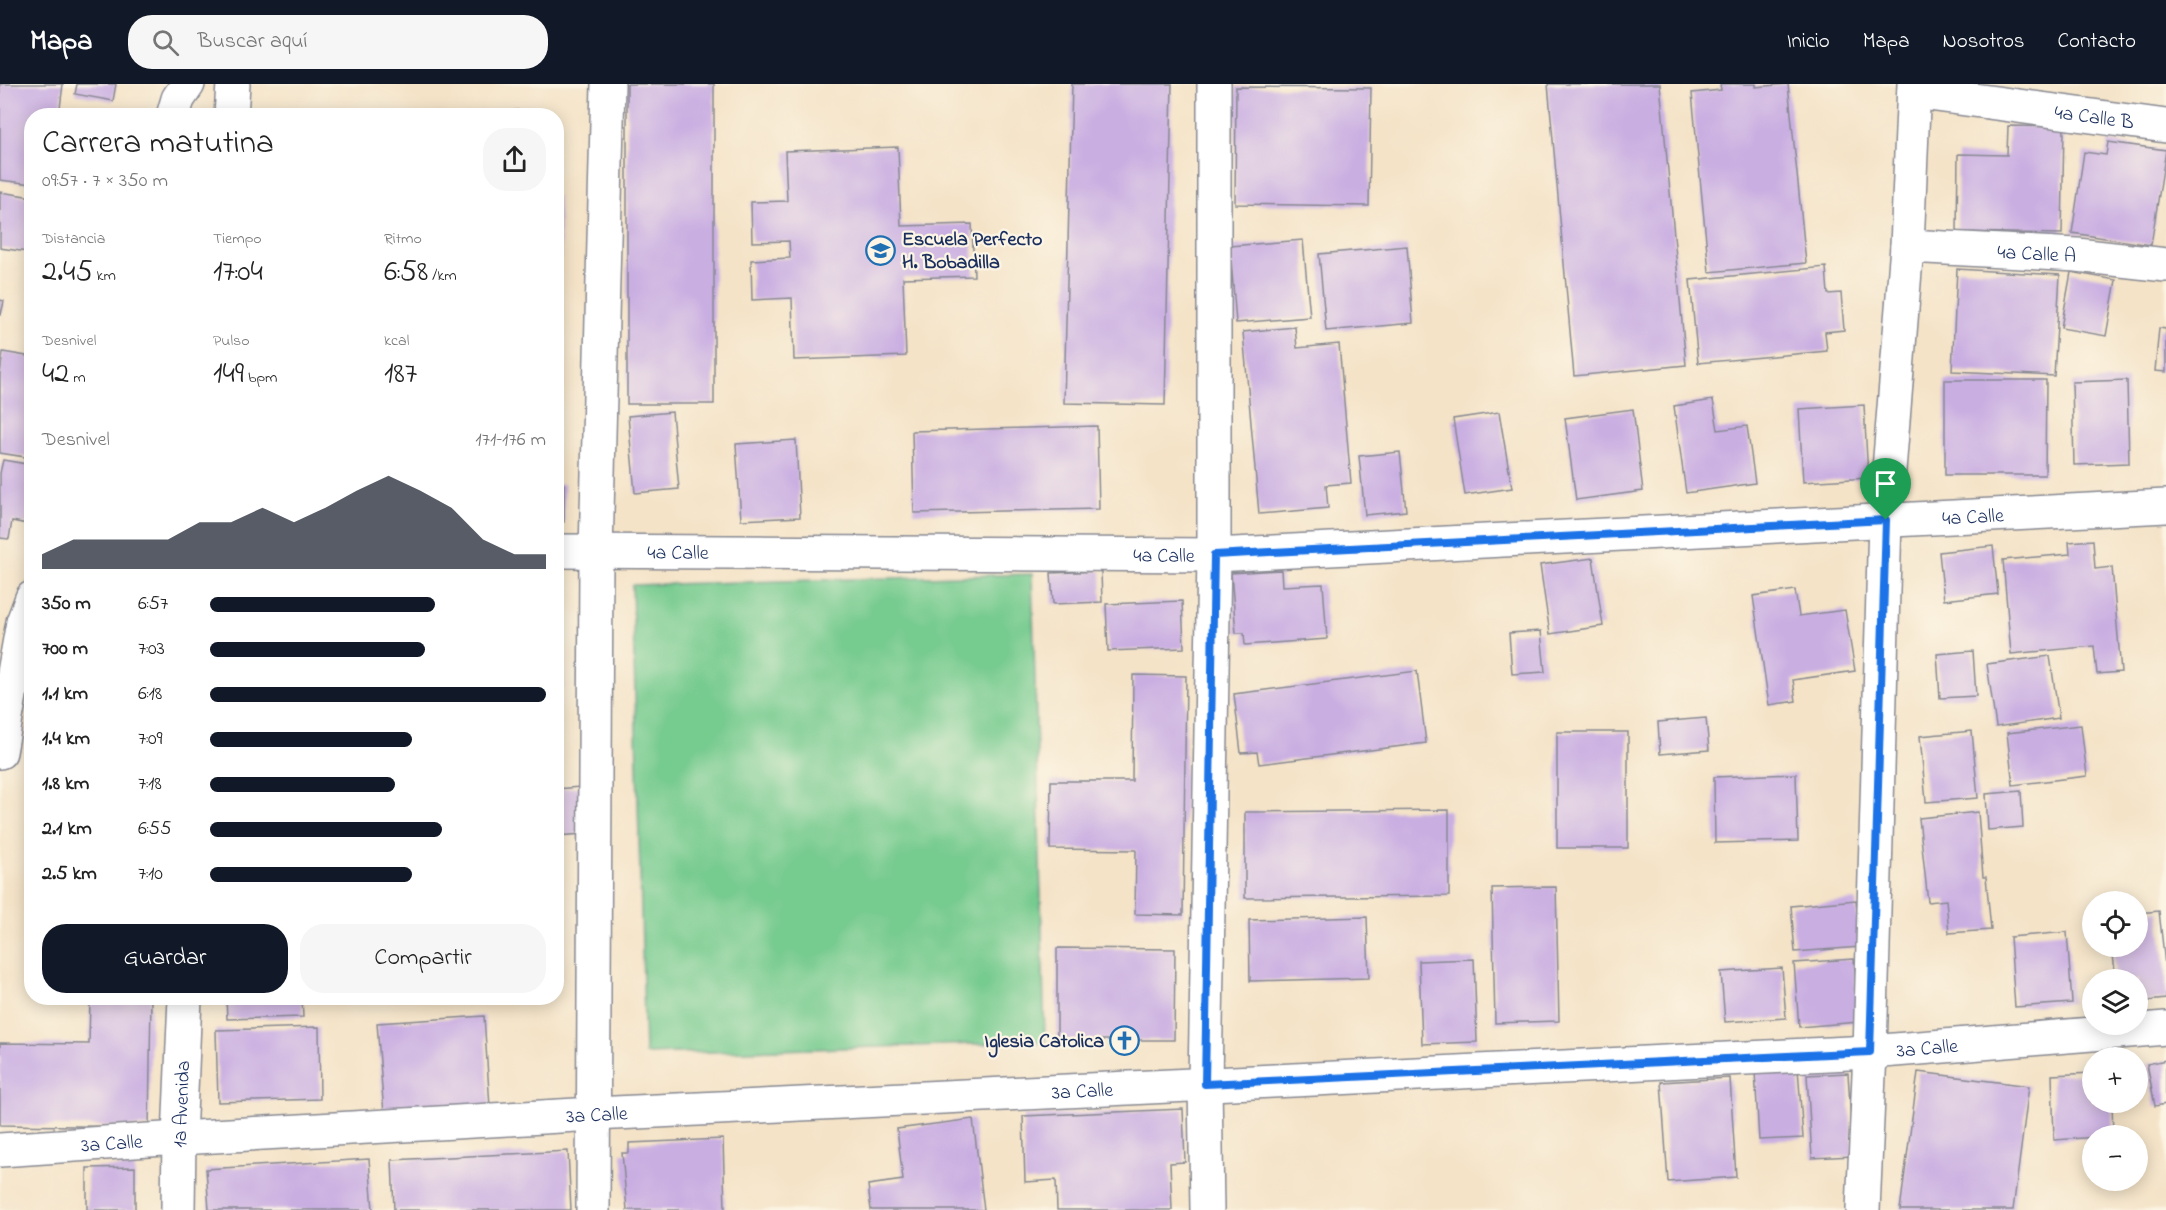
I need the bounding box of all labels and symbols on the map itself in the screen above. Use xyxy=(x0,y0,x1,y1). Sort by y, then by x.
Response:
street label: 4a Calle B xyxy=(2052,99,2136,139)
place label: Escuela Perfecto H. Bobadilla xyxy=(902,226,1042,278)
school or university icon: Escuela Perfecto H. Bobadilla xyxy=(865,234,897,266)
street label: 4a Calle A xyxy=(1997,239,2077,272)
pin xyxy=(1860,458,1911,520)
street label: 4a Calle xyxy=(1942,502,2005,534)
street label: 4a Calle xyxy=(647,540,709,569)
street label: 4a Calle xyxy=(1133,543,1195,572)
church icon: Iglesia Catolica xyxy=(1109,1024,1141,1056)
place label: Iglesia Catolica xyxy=(984,1028,1104,1058)
street label: 3a Calle xyxy=(1896,1033,1959,1067)
street label: 1a Avenida xyxy=(167,1060,199,1148)
street label: 3a Calle xyxy=(1051,1077,1114,1109)
street label: 3a Calle xyxy=(565,1100,629,1133)
street label: 3a Calle xyxy=(80,1128,144,1162)

